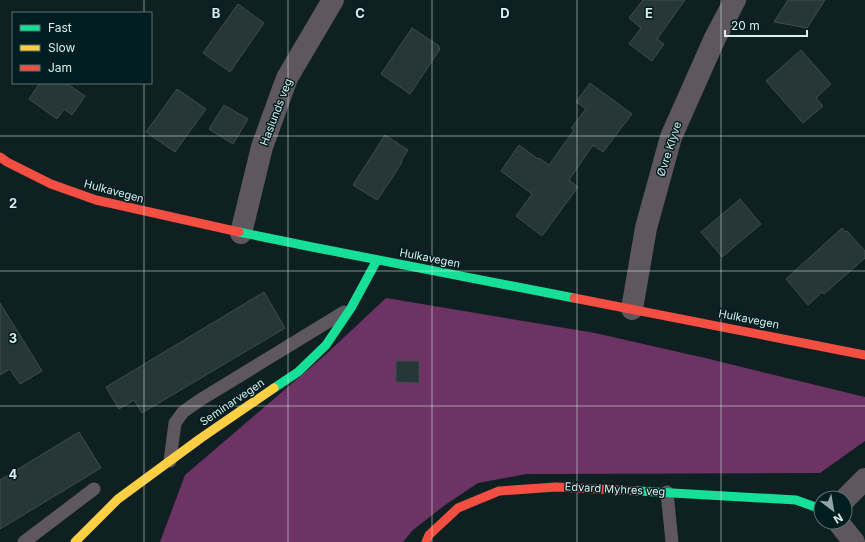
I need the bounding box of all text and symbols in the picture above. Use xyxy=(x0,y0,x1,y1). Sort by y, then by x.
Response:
text: B xyxy=(212,5,221,21)
text: C xyxy=(355,5,365,21)
text: D xyxy=(500,5,510,21)
text: E xyxy=(645,5,653,21)
legend xyxy=(12,12,152,84)
scale bar xyxy=(725,12,807,38)
text: 20 m xyxy=(731,18,760,33)
text: Fast xyxy=(48,20,72,35)
text: Slow xyxy=(48,40,76,55)
text: Jam xyxy=(48,60,72,75)
street label: Haslunds veg xyxy=(257,77,295,147)
street label: Øvre Klyve xyxy=(654,120,684,178)
street label: Hulkavegen xyxy=(83,176,145,206)
text: 2 xyxy=(9,195,17,211)
street label: Hulkavegen xyxy=(399,245,461,271)
street label: Hulkavegen xyxy=(718,306,780,332)
text: 3 xyxy=(9,330,17,346)
street label: Seminarvegen xyxy=(197,375,267,429)
text: 4 xyxy=(9,466,18,482)
street label: Edvard Myhres veg xyxy=(564,479,666,499)
north arrow xyxy=(813,490,853,530)
text: N xyxy=(831,510,845,527)

